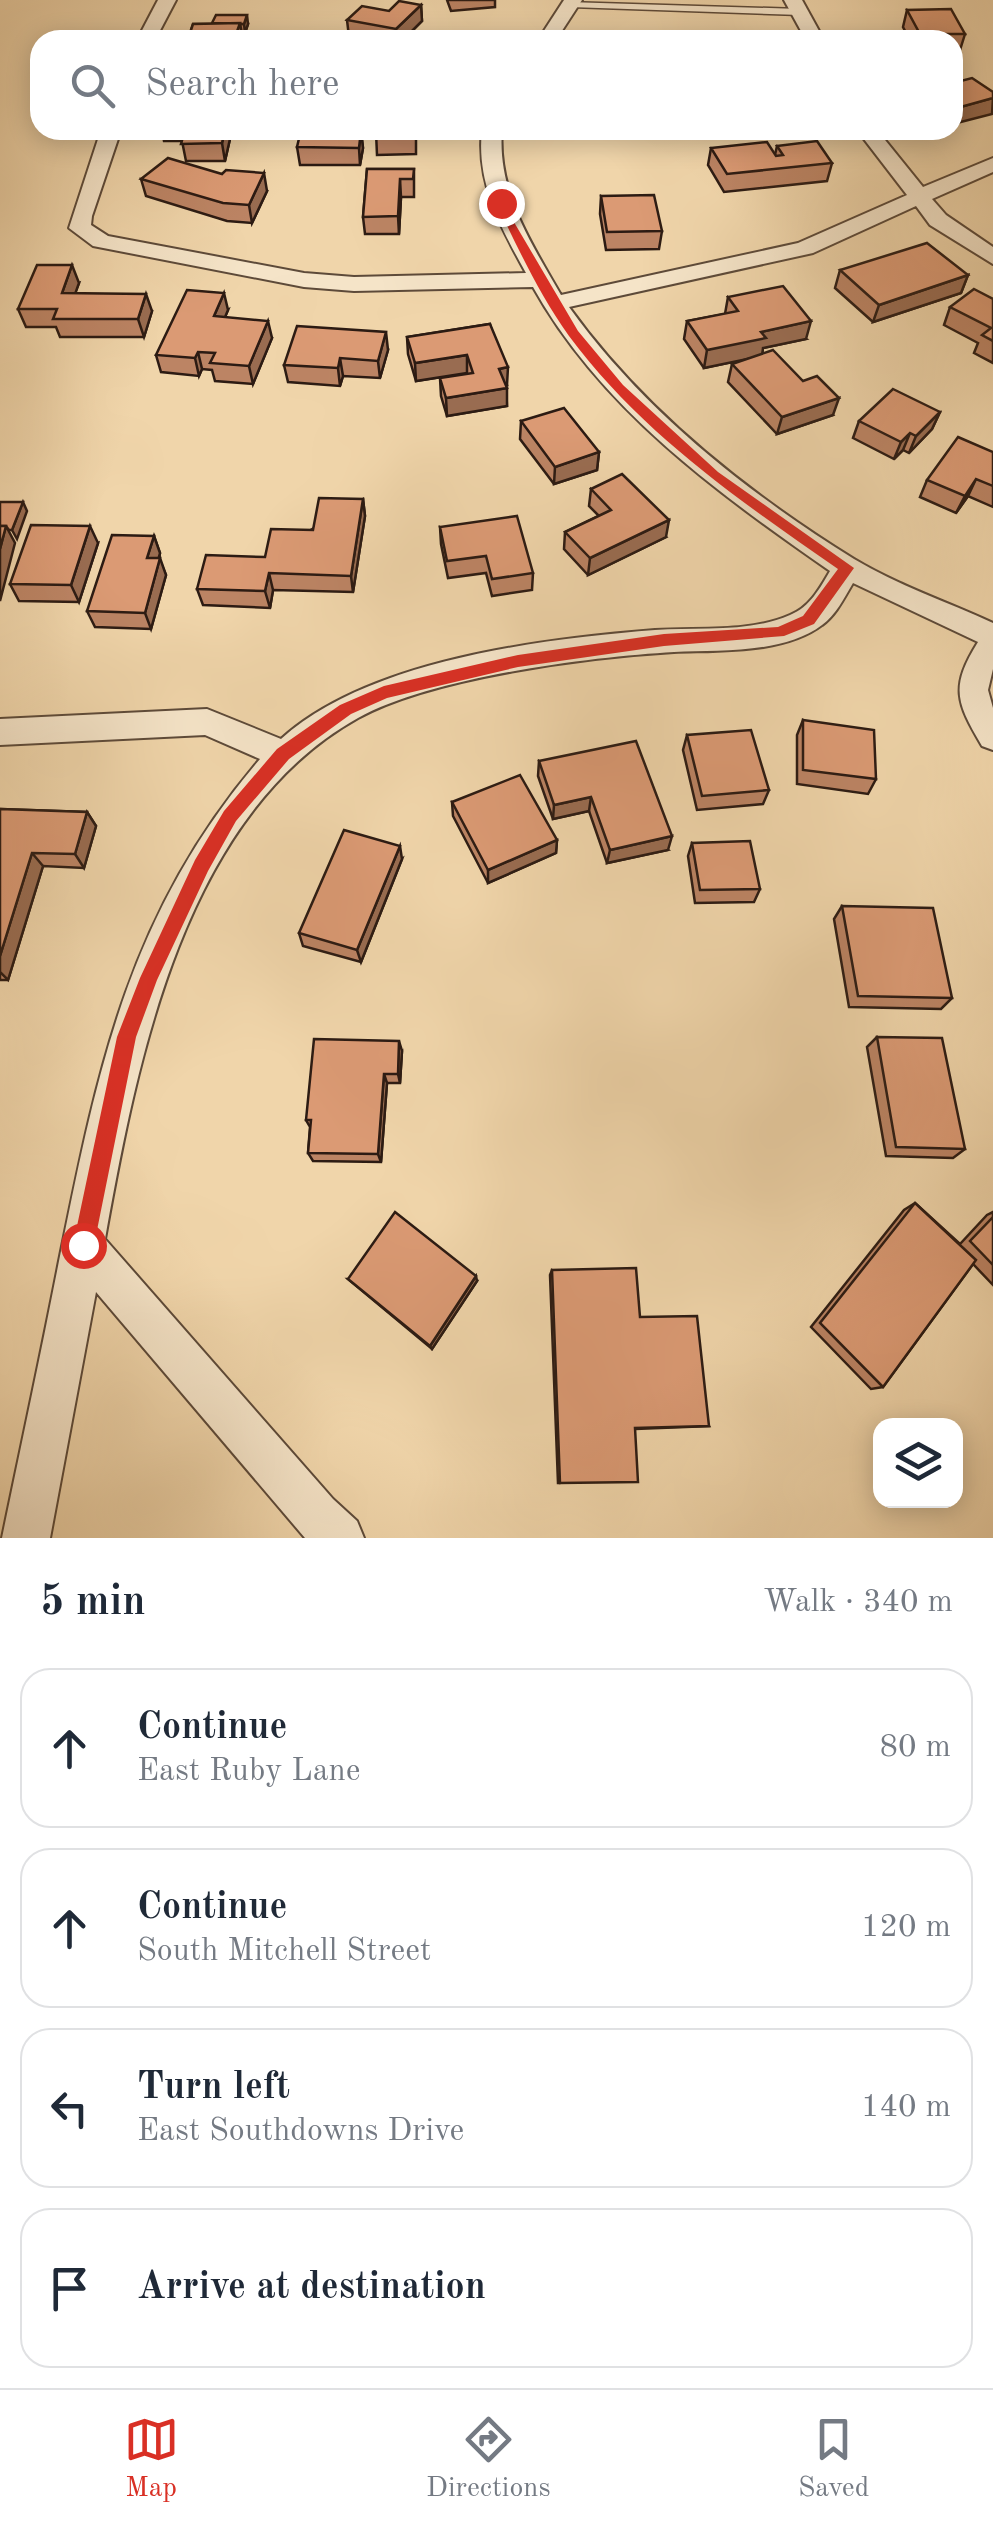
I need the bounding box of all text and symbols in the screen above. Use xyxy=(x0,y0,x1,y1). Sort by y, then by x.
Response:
search box xyxy=(30,30,963,140)
icon: search xyxy=(65,58,120,113)
text: Search here xyxy=(145,66,340,104)
route end xyxy=(479,181,525,227)
route start xyxy=(61,1223,107,1269)
map controls xyxy=(873,1418,963,1508)
button: layers xyxy=(873,1418,963,1508)
text: 5 min xyxy=(40,1582,146,1624)
text: Walk · 340 m xyxy=(763,1587,953,1619)
text: Continue xyxy=(137,1709,287,1747)
icon: ahead xyxy=(42,1721,97,1776)
text: 80 m xyxy=(880,1732,951,1764)
text: East Ruby Lane xyxy=(137,1756,361,1788)
text: Continue xyxy=(137,1889,287,1927)
icon: ahead xyxy=(42,1901,97,1956)
text: 120 m xyxy=(861,1912,951,1944)
text: South Mitchell Street xyxy=(137,1936,431,1968)
text: Turn left xyxy=(137,2069,290,2107)
icon: left xyxy=(42,2081,97,2136)
text: 140 m xyxy=(861,2092,951,2124)
text: East Southdowns Drive xyxy=(137,2116,464,2148)
icon: arrive xyxy=(42,2261,97,2316)
text: Arrive at destination xyxy=(137,2269,486,2307)
tab: Map xyxy=(124,2412,179,2507)
tab: Directions xyxy=(426,2412,551,2507)
tab: Saved xyxy=(798,2412,869,2507)

